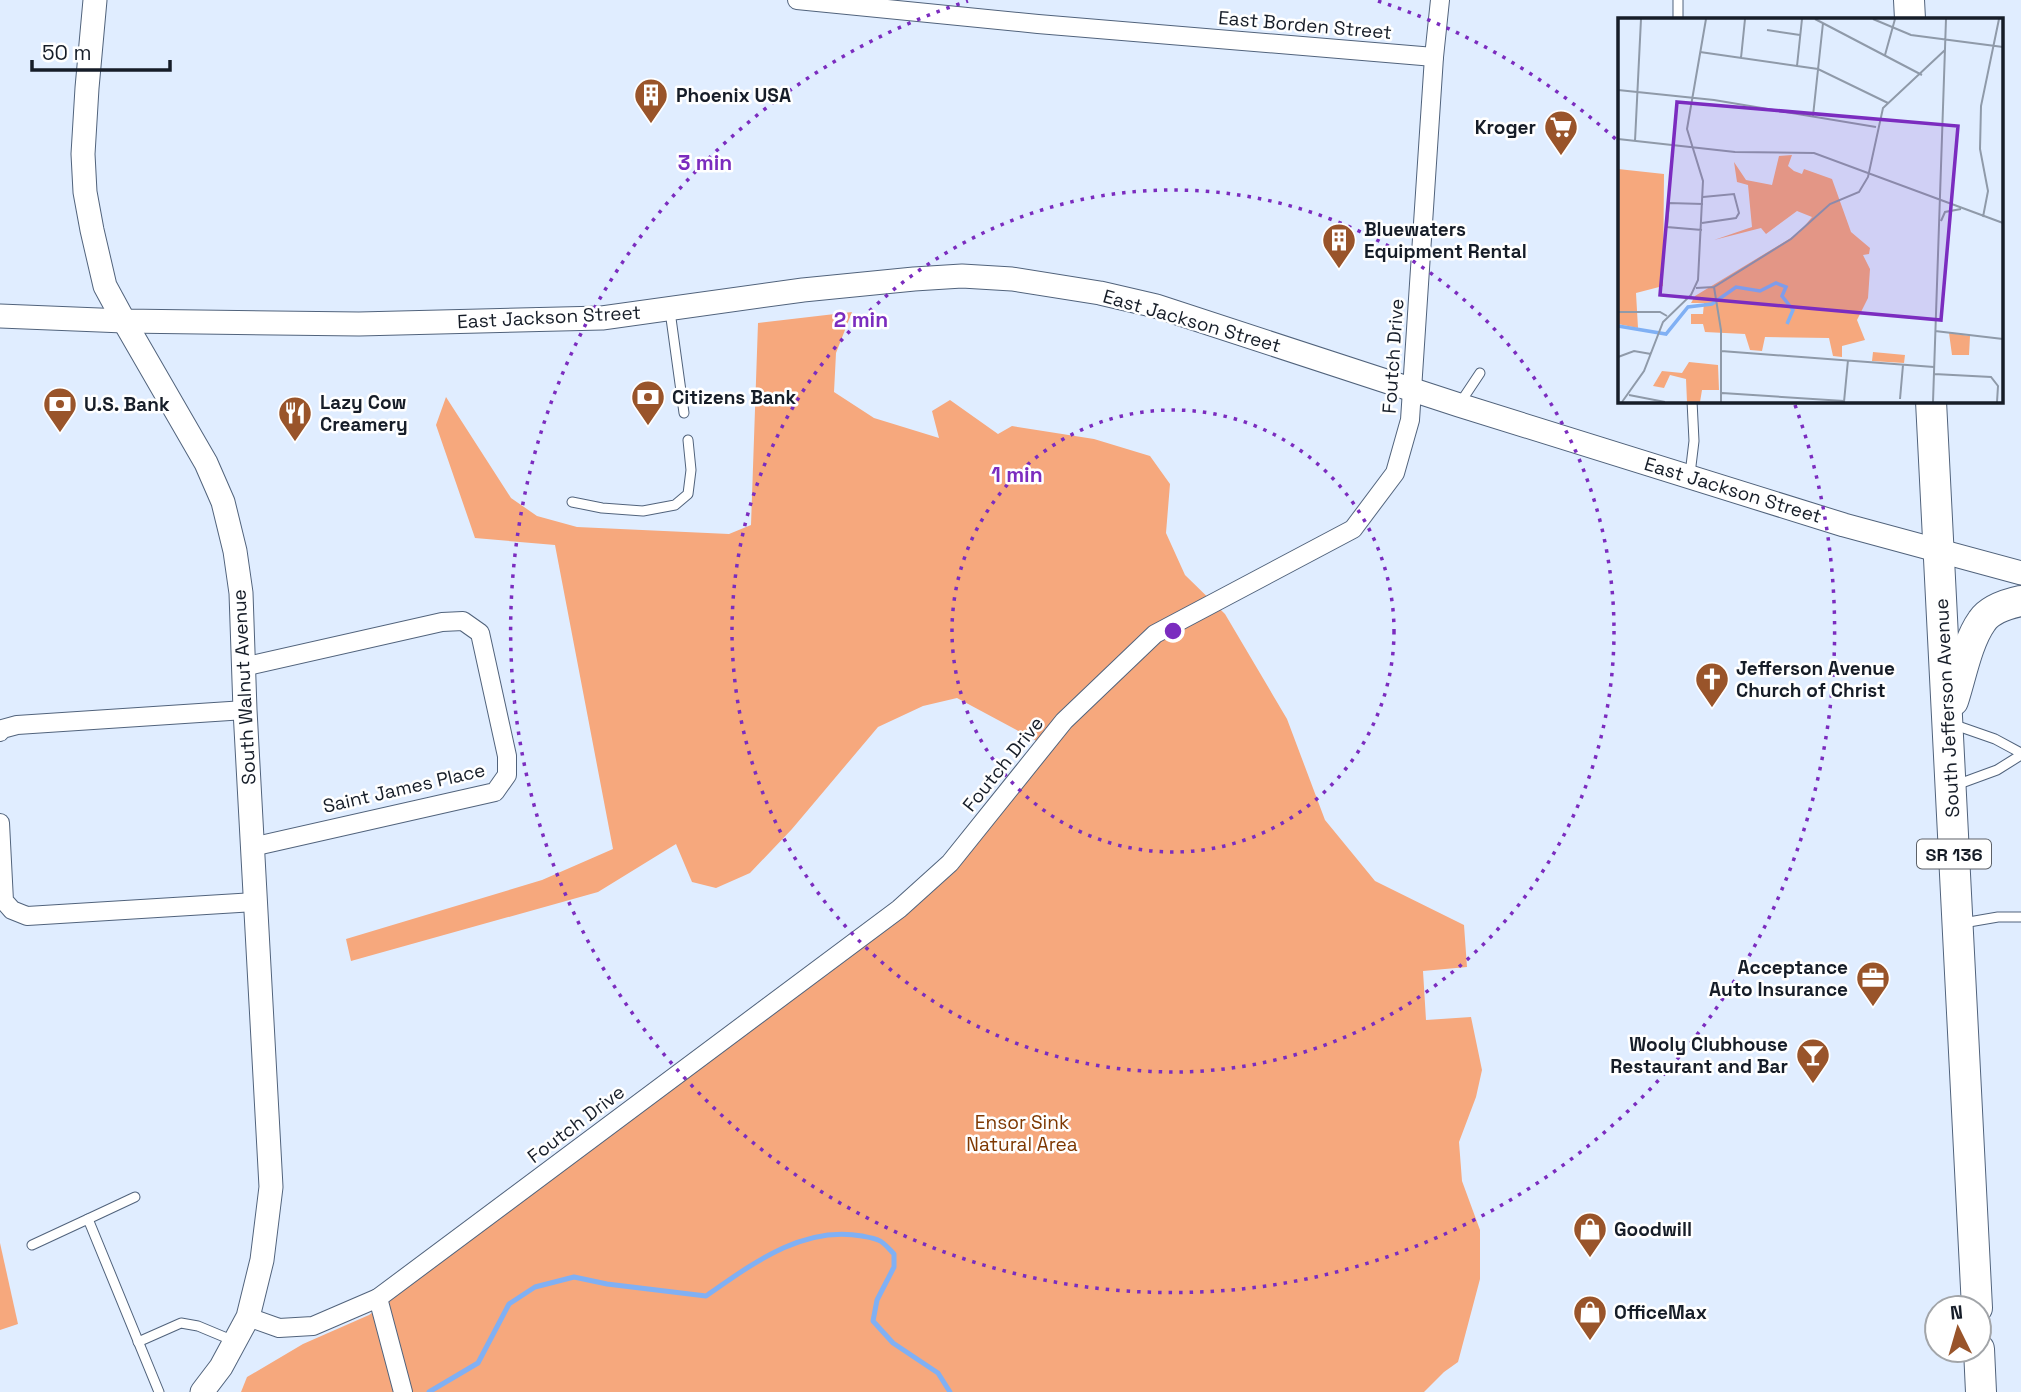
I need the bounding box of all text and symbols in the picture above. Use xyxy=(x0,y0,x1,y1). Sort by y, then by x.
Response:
street label: East Borden Street xyxy=(1217,5,1393,45)
inset map xyxy=(1618,18,2004,402)
scale bar xyxy=(32,28,170,72)
text: 50 m xyxy=(42,39,92,66)
building icon: Phoenix USA xyxy=(632,76,670,125)
place label: Phoenix USA xyxy=(676,83,791,108)
supermarket icon: Kroger xyxy=(1542,108,1580,157)
place label: Kroger xyxy=(1475,115,1536,140)
text: 3 min xyxy=(678,149,732,176)
place label: Bluewaters Equipment Rental xyxy=(1364,217,1527,264)
building icon: Bluewaters Equipment Rental xyxy=(1320,221,1358,270)
street label: East Jackson Street xyxy=(1100,284,1284,358)
street label: Foutch Drive xyxy=(1377,298,1409,414)
street label: East Jackson Street xyxy=(456,300,642,334)
text: 2 min xyxy=(834,306,888,333)
bank icon: Citizens Bank xyxy=(629,378,667,427)
bank icon: U.S. Bank xyxy=(41,385,79,434)
place label: Citizens Bank xyxy=(672,385,796,410)
place label: Lazy Cow Creamery xyxy=(320,390,408,437)
place label: U.S. Bank xyxy=(84,392,170,417)
restaurant icon: Lazy Cow Creamery xyxy=(276,394,314,443)
street label: East Jackson Street xyxy=(1641,451,1825,529)
text: 1 min xyxy=(991,461,1043,488)
street label: South Walnut Avenue xyxy=(226,589,262,785)
street label: South Jefferson Avenue xyxy=(1929,598,1965,818)
centre of rings xyxy=(1161,619,1185,643)
place label: Jefferson Avenue Church of Christ xyxy=(1736,656,1895,703)
church icon: Jefferson Avenue Church of Christ xyxy=(1693,660,1731,709)
street label: Foutch Drive xyxy=(957,711,1049,817)
street label: Saint James Place xyxy=(320,757,488,819)
road number: SR 136 xyxy=(1917,840,1991,868)
place label: Acceptance Auto Insurance xyxy=(1709,955,1848,1002)
office icon: Acceptance Auto Insurance xyxy=(1854,959,1892,1008)
place label: Wooly Clubhouse Restaurant and Bar xyxy=(1610,1032,1788,1079)
bar icon: Wooly Clubhouse Restaurant and Bar xyxy=(1794,1036,1832,1085)
street label: Foutch Drive xyxy=(522,1079,630,1169)
park label: Ensor Sink Natural Area xyxy=(966,1110,1078,1157)
shop icon: Goodwill xyxy=(1571,1210,1609,1259)
place label: Goodwill xyxy=(1614,1217,1692,1242)
shop icon: OfficeMax xyxy=(1571,1293,1609,1342)
north arrow xyxy=(1923,1294,1993,1364)
place label: OfficeMax xyxy=(1614,1300,1707,1325)
text: N xyxy=(1949,1300,1964,1326)

